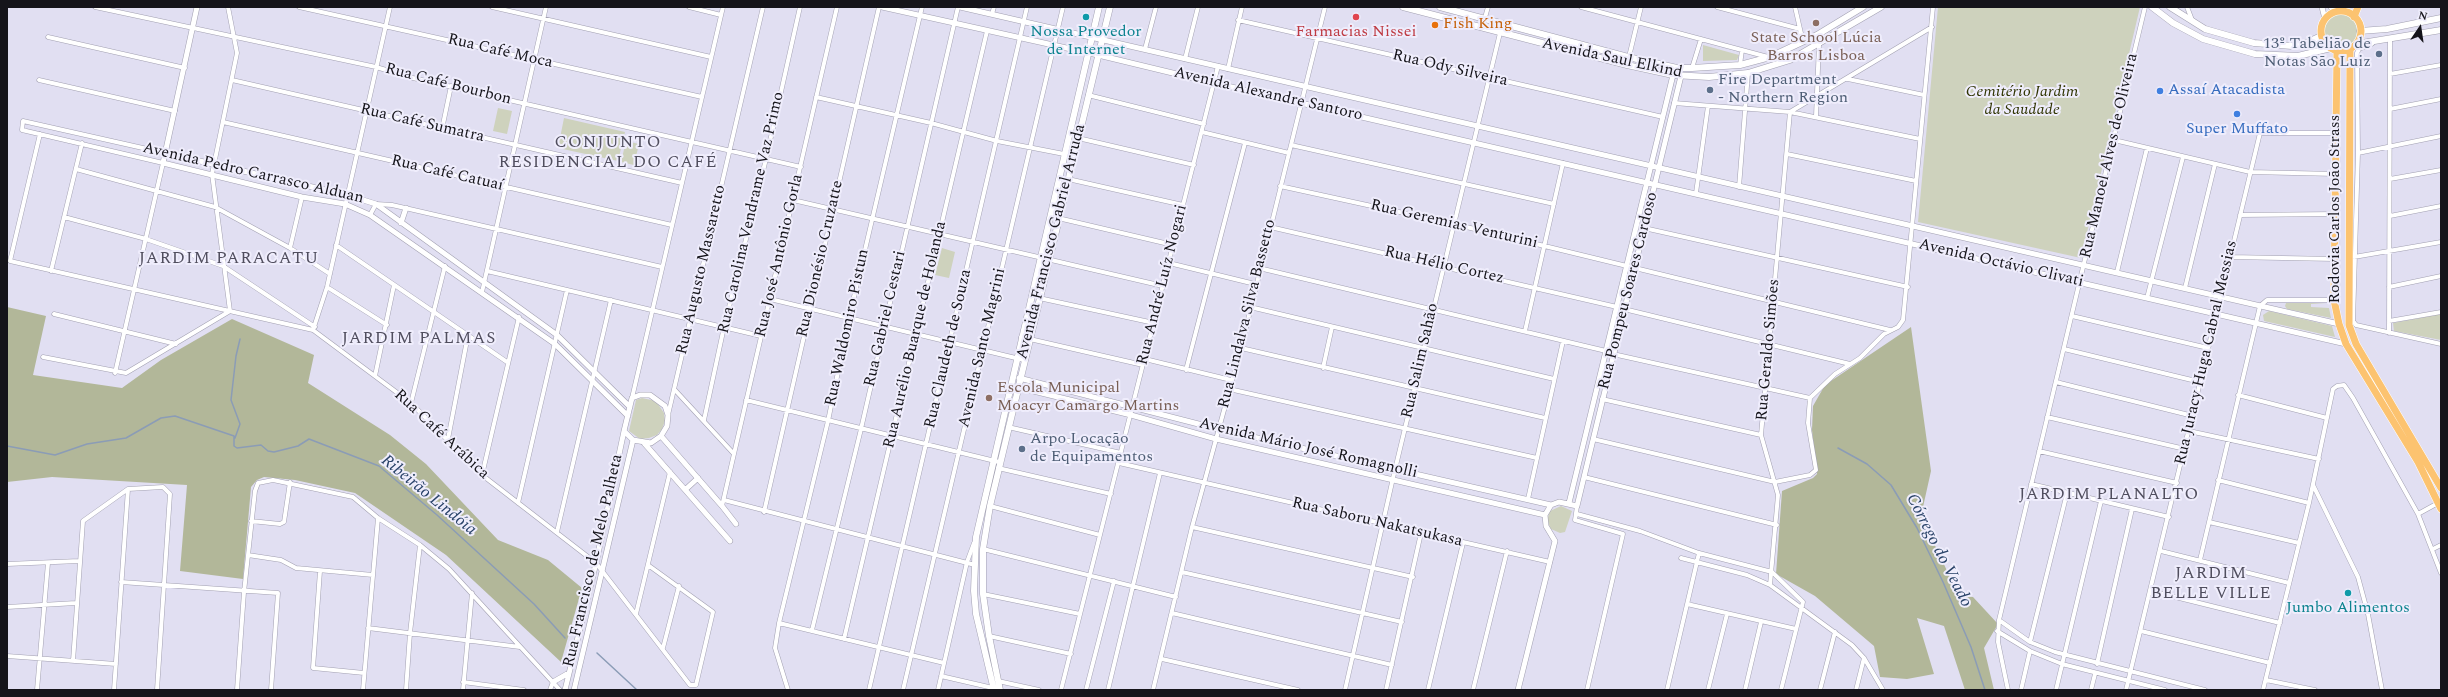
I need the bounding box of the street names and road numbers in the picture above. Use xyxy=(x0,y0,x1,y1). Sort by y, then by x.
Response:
street label: Rua Café Moca xyxy=(446,31,554,73)
street label: Avenida Saul Elkind xyxy=(1540,35,1684,83)
street label: Rua Ody Silveira xyxy=(1390,46,1510,92)
street label: Rua Manoel Alves de Oliveira xyxy=(2077,52,2143,260)
street label: Rua Café Bourbon xyxy=(383,60,513,110)
street label: Avenida Alexandre Santoro xyxy=(1172,64,1364,126)
street label: Rua Carolina Vendrame Vaz Primo xyxy=(715,90,789,336)
street label: Rua Café Sumatra xyxy=(358,100,486,148)
street label: Rodovia Carlos João Strass xyxy=(2326,114,2346,304)
street label: Avenida Francisco Gabriel Arruda xyxy=(1013,122,1091,362)
street label: Avenida Pedro Carrasco Alduan xyxy=(141,139,365,209)
street label: Rua Café Catuaí xyxy=(389,152,505,196)
street label: Rua José Antônio Gorla xyxy=(752,173,808,339)
street label: Rua Dionésio Cruzatte xyxy=(794,179,848,339)
street label: Rua Augusto Massaretto xyxy=(673,183,731,357)
street label: Rua Pompeu Soares Cardoso xyxy=(1595,190,1663,392)
street label: Rua Geremias Venturini xyxy=(1368,196,1540,254)
street label: Rua André Luíz Nogari xyxy=(1134,203,1192,367)
street label: Rua Lindalva Silva Bassetto xyxy=(1215,217,1281,411)
street label: Rua Aurélio Buarque de Holanda xyxy=(880,219,952,451)
street label: Avenida Octávio Clivati xyxy=(1917,236,2085,292)
street label: Rua Juracy Huga Cabral Messias xyxy=(2172,239,2242,467)
street label: Rua Hélio Cortez xyxy=(1382,243,1506,289)
street label: Rua Waldomiro Pistun xyxy=(822,248,874,408)
street label: Rua Gabriel Cestari xyxy=(861,249,911,389)
street label: Avenida Santo Magrini xyxy=(955,266,1011,430)
street label: Rua Claudeth de Souza xyxy=(921,268,977,430)
street label: Rua Geraldo Simões xyxy=(1753,278,1785,422)
street label: Rua Salim Sahão xyxy=(1398,302,1444,420)
street label: Rua Café Arábica xyxy=(389,386,493,484)
street label: Avenida Mário José Romagnolli xyxy=(1197,414,1419,484)
street label: Rua Francisco de Melo Palheta xyxy=(560,453,628,669)
street label: Rua Saboru Nakatsukasa xyxy=(1290,494,1464,552)

